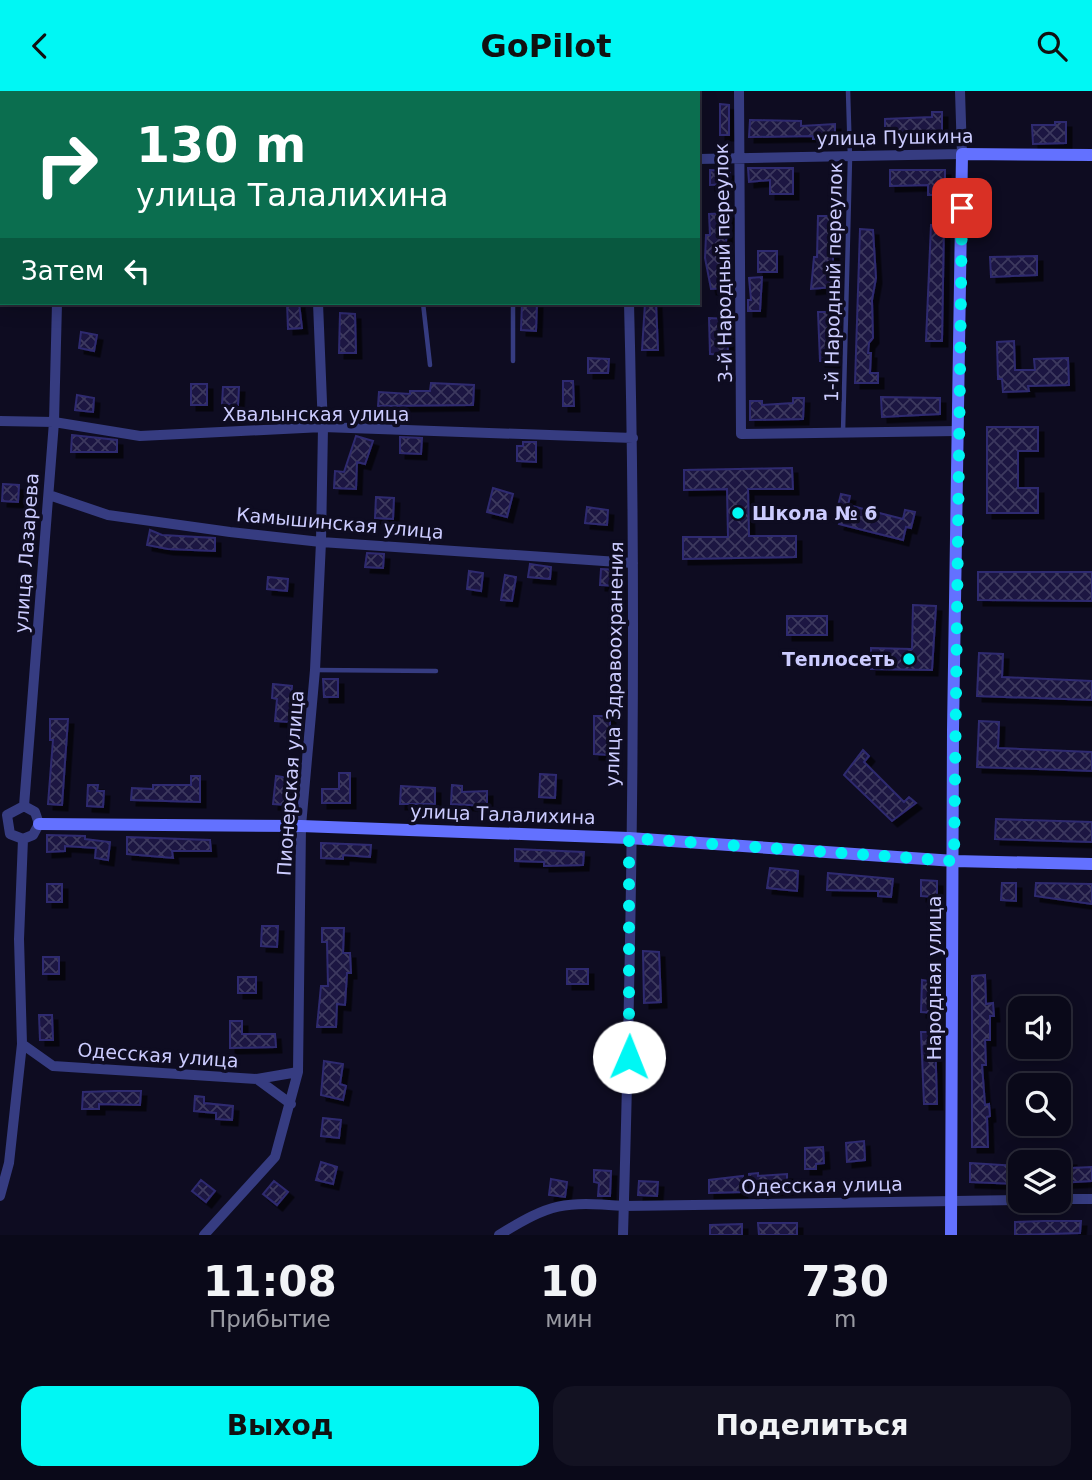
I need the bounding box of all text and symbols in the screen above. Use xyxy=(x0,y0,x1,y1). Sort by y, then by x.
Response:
icon: back xyxy=(21,27,59,65)
text: GoPilot xyxy=(481,27,611,65)
icon: search xyxy=(1033,27,1071,65)
text: 130 m xyxy=(136,117,306,174)
icon: right xyxy=(21,119,112,210)
street label: улица Пушкина xyxy=(816,125,974,149)
street label: 3-й Народный переулок xyxy=(710,143,736,383)
street label: 1-й Народный переулок xyxy=(820,162,846,402)
text: улица Талалихина xyxy=(136,176,448,214)
pin xyxy=(932,178,992,238)
icon: arrive xyxy=(943,189,981,227)
icon: left xyxy=(118,252,156,290)
text: Затем xyxy=(21,256,104,286)
street label: Хвалынская улица xyxy=(223,403,409,425)
street label: улица Лазарева xyxy=(9,472,43,634)
place label: Школа № 6 xyxy=(752,502,877,524)
street label: Камышинская улица xyxy=(235,503,445,543)
marker: Школа № 6 xyxy=(730,505,746,521)
street label: улица Здравоохранения xyxy=(601,541,627,787)
place label: Теплосеть xyxy=(782,648,895,670)
marker: Теплосеть xyxy=(901,651,917,667)
street label: Пионерская улица xyxy=(273,690,307,876)
street label: улица Талалихина xyxy=(410,800,596,828)
street label: Народная улица xyxy=(923,896,945,1060)
map controls xyxy=(1008,996,1071,1213)
button: sound xyxy=(1008,996,1071,1059)
position arrow xyxy=(592,1020,666,1094)
street label: Одесская улица xyxy=(77,1038,239,1072)
button: search xyxy=(1008,1073,1071,1136)
button: layers xyxy=(1008,1150,1071,1213)
street label: Одесская улица xyxy=(741,1173,903,1197)
text: 11:08 xyxy=(203,1257,337,1306)
text: 10 xyxy=(540,1257,598,1306)
text: 730 xyxy=(801,1257,889,1306)
text: Прибытие xyxy=(209,1306,331,1332)
text: мин xyxy=(545,1306,593,1332)
text: m xyxy=(834,1306,856,1332)
button: Выход xyxy=(21,1386,539,1466)
button: Поделиться xyxy=(553,1386,1071,1466)

